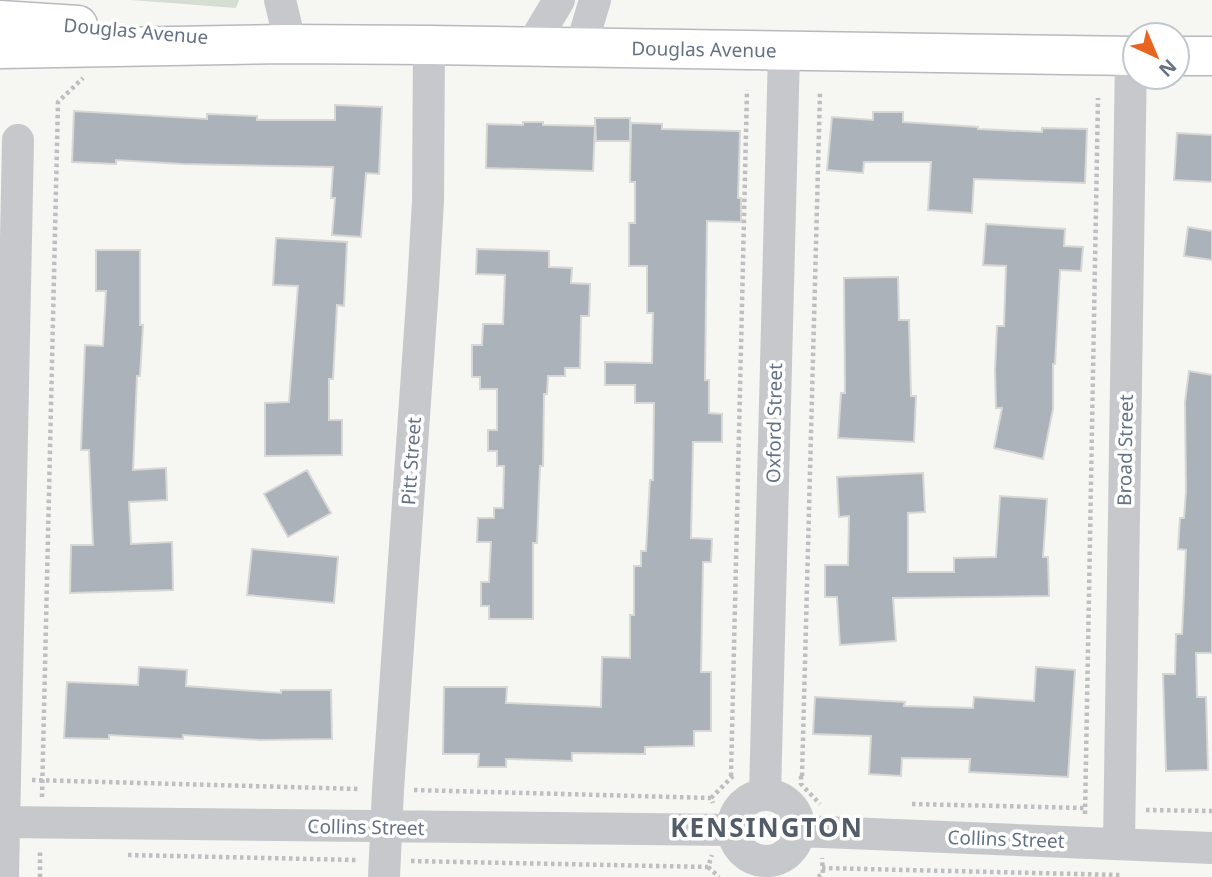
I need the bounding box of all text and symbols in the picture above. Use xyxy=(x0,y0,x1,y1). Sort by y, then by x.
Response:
street label: Douglas Avenue xyxy=(63,12,209,50)
north arrow xyxy=(1121,21,1191,91)
street label: Douglas Avenue xyxy=(631,35,777,63)
text: N xyxy=(1153,54,1182,83)
street label: Oxford Street xyxy=(760,363,788,483)
street label: Broad Street xyxy=(1111,394,1139,506)
street label: Pitt Street xyxy=(395,416,427,506)
district label: KENSINGTON xyxy=(670,809,864,845)
street label: Collins Street xyxy=(307,813,425,841)
street label: Collins Street xyxy=(947,824,1065,854)

